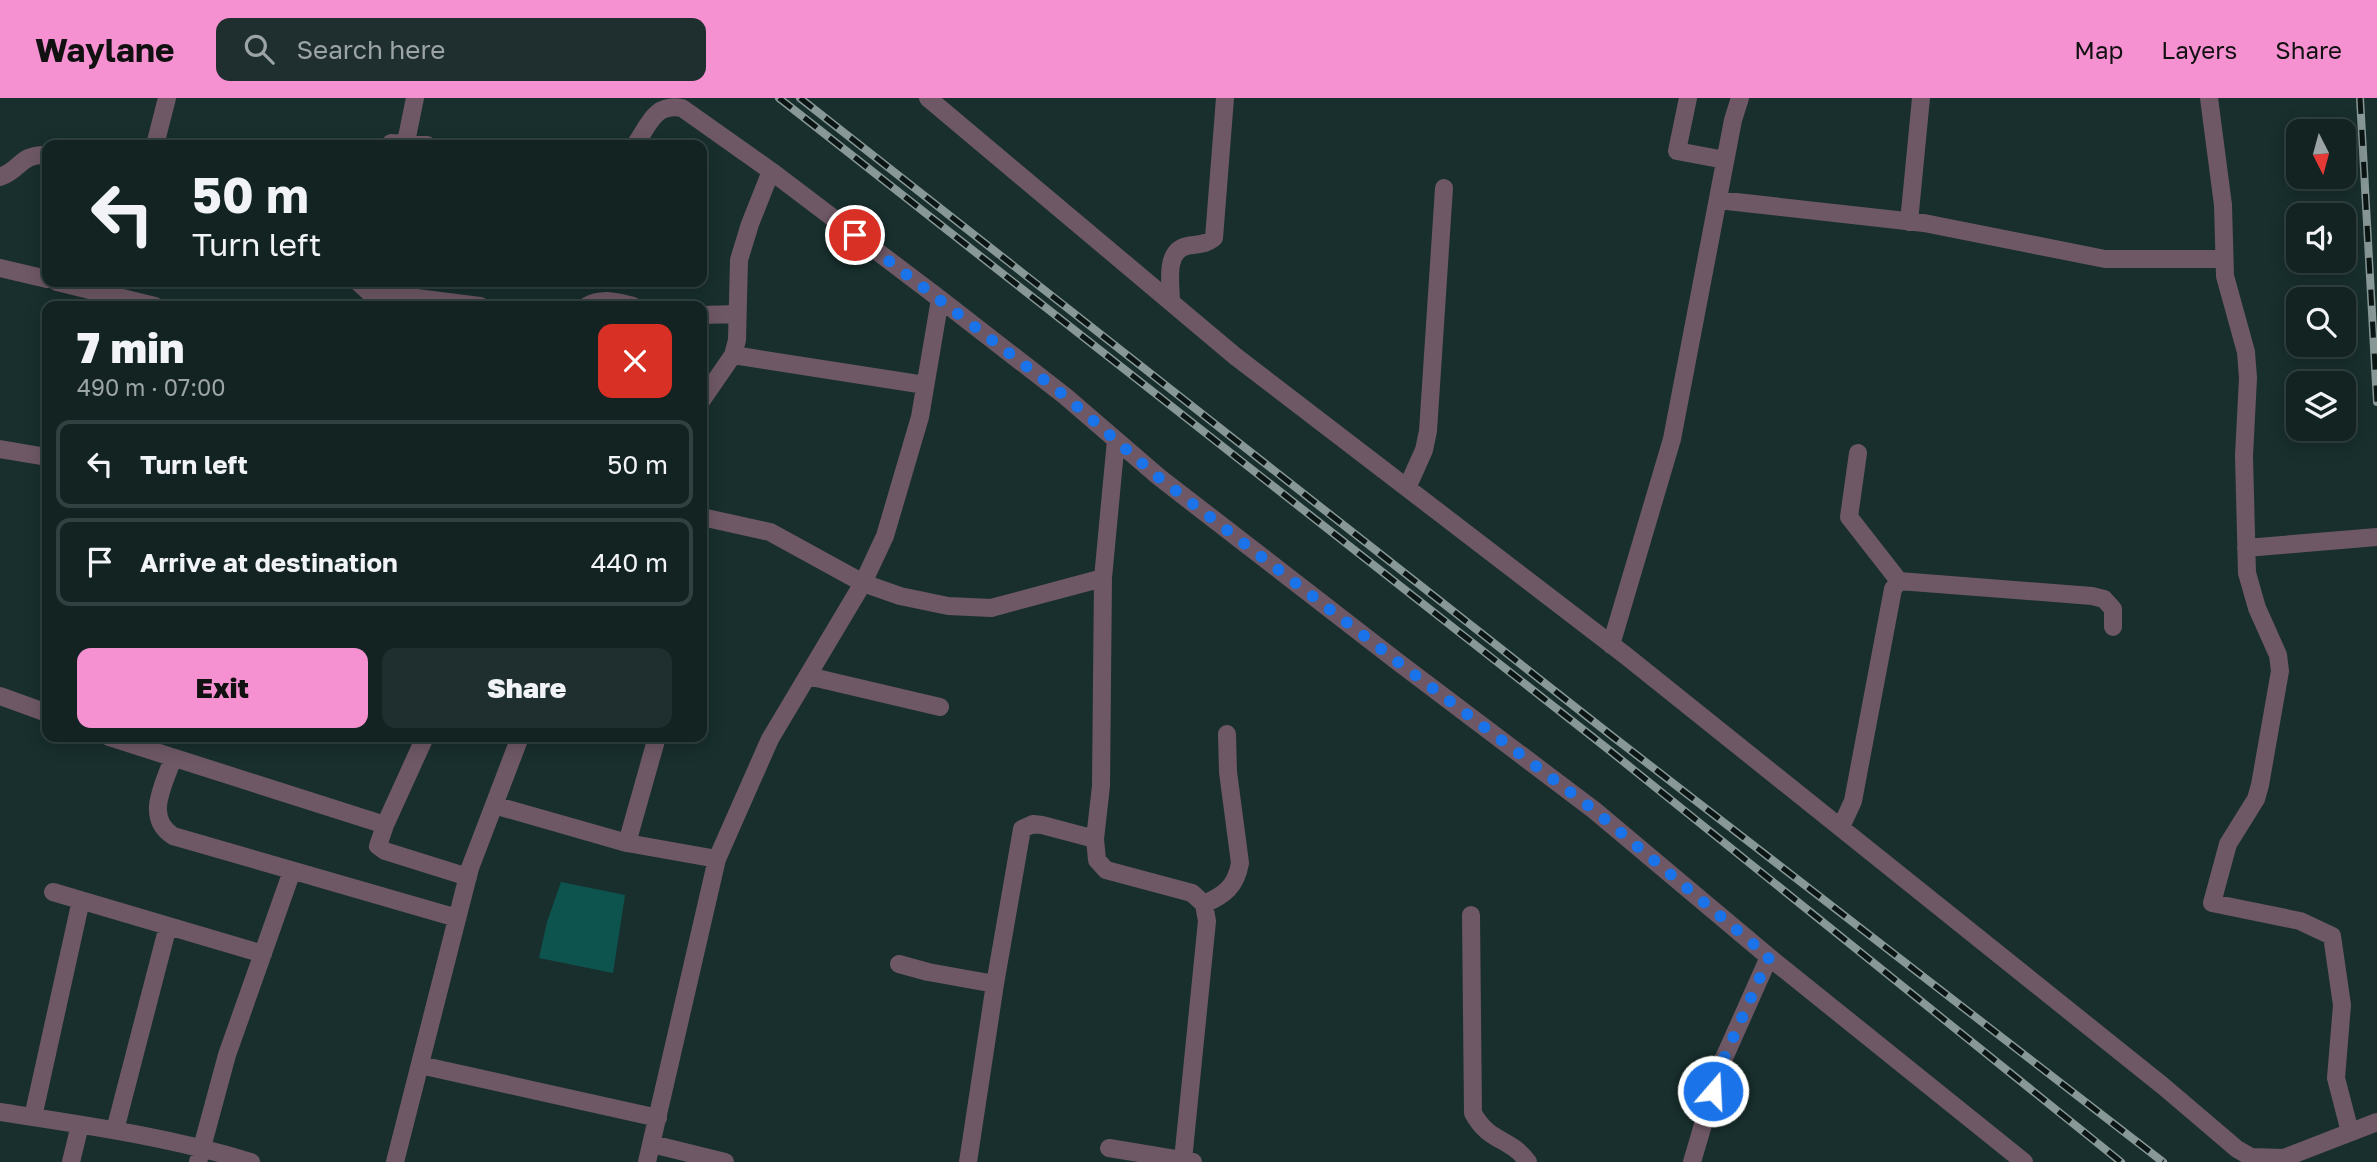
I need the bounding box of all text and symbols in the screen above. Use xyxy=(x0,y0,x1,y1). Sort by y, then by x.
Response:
search box xyxy=(216,18,706,81)
text: Waylane xyxy=(35,30,174,69)
icon: search xyxy=(240,30,278,68)
text: Search here xyxy=(296,34,445,65)
text: Map xyxy=(2074,35,2123,64)
text: Layers xyxy=(2161,35,2237,64)
text: Share xyxy=(2275,35,2342,64)
north arrow xyxy=(2286,119,2356,189)
map controls xyxy=(2286,119,2356,441)
text: 50 m xyxy=(192,165,309,224)
icon: left xyxy=(77,168,168,259)
button: sound xyxy=(2286,203,2356,273)
pin xyxy=(825,205,885,265)
icon: arrive xyxy=(836,216,874,254)
text: Turn left xyxy=(192,225,321,263)
button: search xyxy=(2286,287,2356,357)
text: 7 min xyxy=(77,322,184,372)
button: close xyxy=(598,324,672,398)
button: layers xyxy=(2286,371,2356,441)
text: 490 m · 07:00 xyxy=(77,373,226,401)
icon: left xyxy=(81,445,119,483)
text: Turn left xyxy=(140,449,248,480)
text: 50 m xyxy=(607,449,668,480)
icon: arrive xyxy=(81,543,119,581)
text: Arrive at destination xyxy=(140,547,398,578)
text: 440 m xyxy=(591,547,668,578)
button: Exit xyxy=(77,648,368,728)
button: Share xyxy=(382,648,672,728)
position arrow xyxy=(1676,1054,1750,1128)

